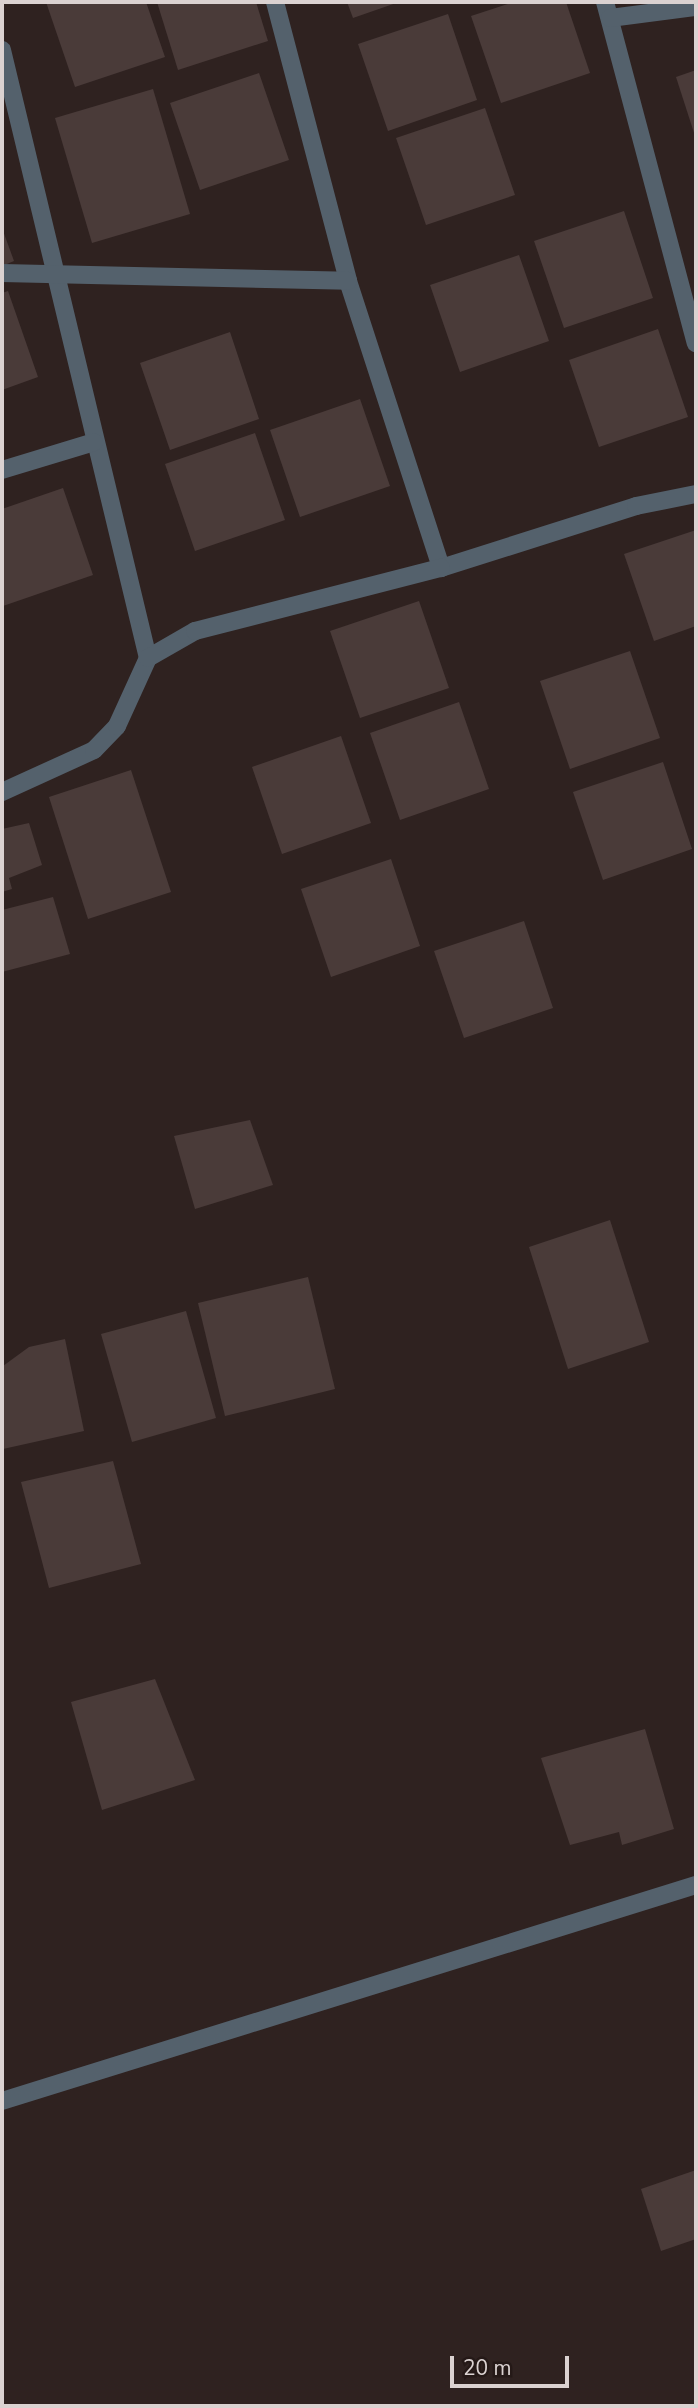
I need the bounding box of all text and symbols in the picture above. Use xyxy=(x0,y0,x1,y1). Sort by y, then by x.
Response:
scale bar xyxy=(453,2342,572,2386)
text: 20 m xyxy=(463,2354,512,2382)

